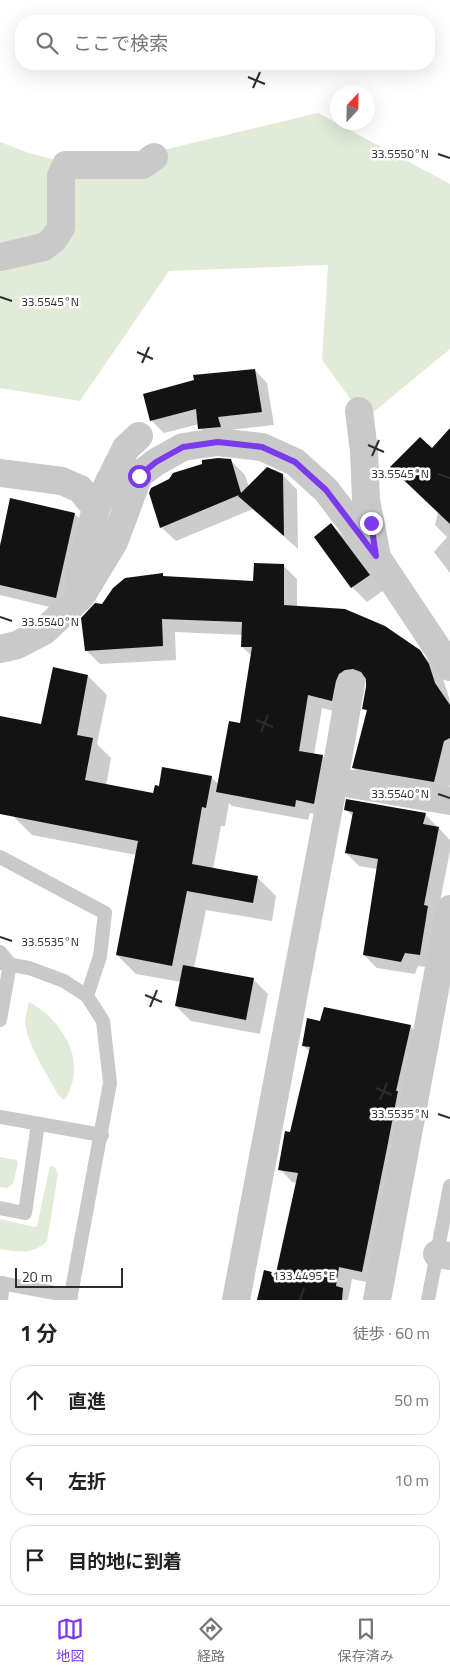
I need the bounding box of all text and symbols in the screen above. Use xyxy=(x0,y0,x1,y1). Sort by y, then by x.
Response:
search box xyxy=(15,15,435,70)
text: ここで検索 xyxy=(73,28,168,57)
icon: search xyxy=(33,29,61,57)
north arrow xyxy=(330,85,375,130)
text: 33.5550°N xyxy=(371,144,429,163)
text: 33.5545°N xyxy=(21,292,79,311)
text: 33.5545°N xyxy=(371,464,429,483)
route start xyxy=(128,465,151,488)
route end xyxy=(360,512,383,535)
text: 33.5540°N xyxy=(21,612,79,631)
text: 33.5540°N xyxy=(371,784,429,803)
text: 33.5535°N xyxy=(21,932,79,951)
text: 33.5535°N xyxy=(371,1104,429,1123)
scale bar xyxy=(15,1265,122,1288)
text: 20 m xyxy=(22,1266,52,1287)
text: 133.4495°E xyxy=(273,1266,336,1285)
text: 1 分 xyxy=(20,1317,57,1349)
text: 徒歩 · 60 m xyxy=(353,1321,430,1345)
icon: ahead xyxy=(21,1386,49,1414)
text: 直進 xyxy=(68,1386,106,1415)
text: 50 m xyxy=(394,1388,429,1412)
icon: left xyxy=(21,1466,49,1494)
text: 左折 xyxy=(68,1466,106,1495)
text: 10 m xyxy=(394,1468,429,1492)
icon: arrive xyxy=(21,1546,49,1574)
text: 目的地に到着 xyxy=(68,1546,182,1575)
tab: 地図 xyxy=(56,1615,84,1666)
tab: 経路 xyxy=(197,1615,225,1666)
tab: 保存済み xyxy=(338,1615,394,1666)

